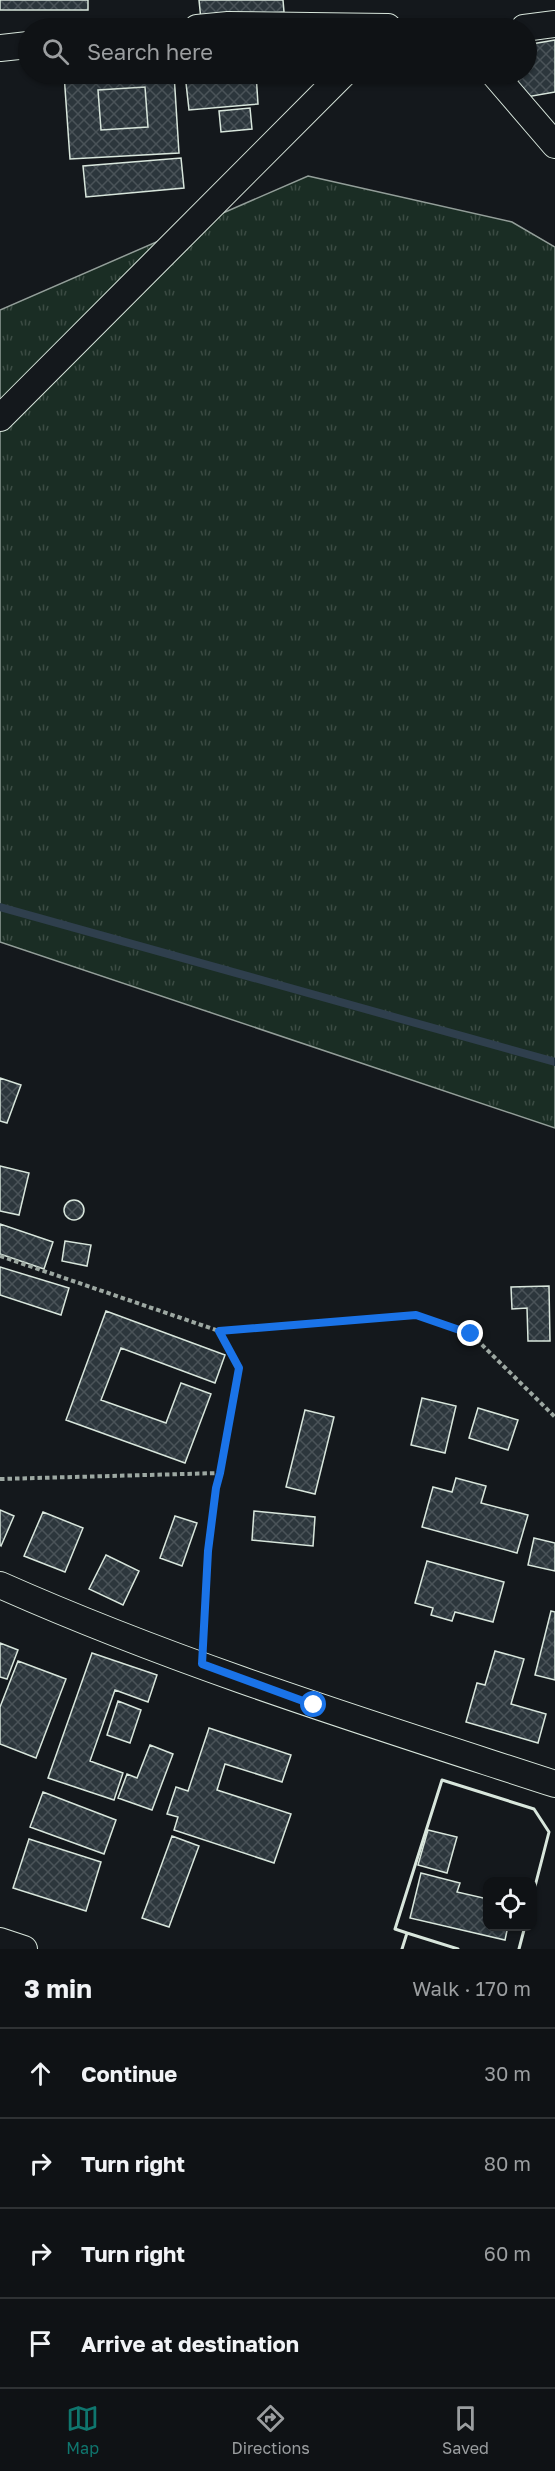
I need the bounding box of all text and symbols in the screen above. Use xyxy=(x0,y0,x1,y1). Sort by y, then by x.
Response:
search box xyxy=(18,18,537,84)
icon: search xyxy=(39,35,72,68)
text: Search here xyxy=(87,38,213,65)
route end xyxy=(457,1320,483,1346)
route start xyxy=(300,1691,326,1717)
map controls xyxy=(483,1877,537,1931)
button: locate xyxy=(483,1877,537,1931)
text: 3 min xyxy=(24,1973,92,2004)
text: Walk · 170 m xyxy=(412,1976,531,2000)
icon: ahead xyxy=(24,2057,57,2090)
text: Continue xyxy=(81,2060,177,2087)
text: 30 m xyxy=(484,2061,531,2085)
icon: right xyxy=(24,2147,57,2180)
text: Turn right xyxy=(81,2150,185,2177)
text: 80 m xyxy=(484,2151,531,2175)
icon: right xyxy=(24,2237,57,2270)
text: Turn right xyxy=(81,2240,185,2267)
text: 60 m xyxy=(484,2241,531,2265)
icon: arrive xyxy=(24,2327,57,2360)
text: Arrive at destination xyxy=(81,2330,299,2357)
tab: Map xyxy=(66,2402,99,2458)
tab: Directions xyxy=(232,2402,310,2458)
tab: Saved xyxy=(442,2402,489,2458)

